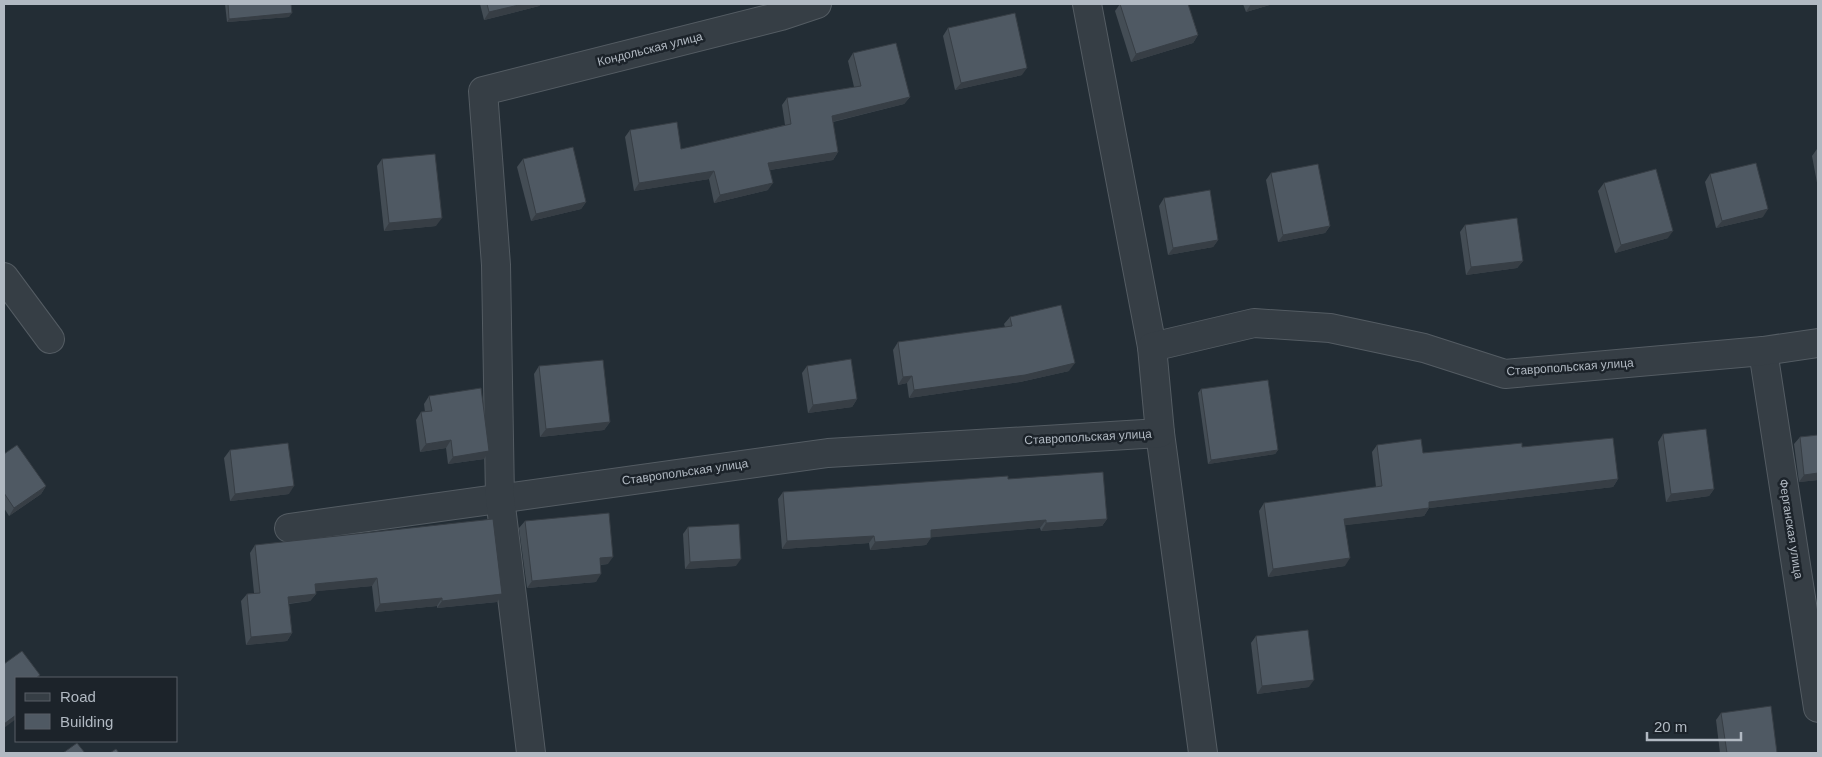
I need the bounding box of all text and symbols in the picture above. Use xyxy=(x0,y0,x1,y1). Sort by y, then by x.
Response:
street label: Кондольская улица xyxy=(596,29,704,69)
street label: Ставропольская улица xyxy=(1506,356,1634,378)
street label: Ставропольская улица xyxy=(1024,427,1152,447)
street label: Ставропольская улица xyxy=(621,456,749,488)
street label: Ферганская улица xyxy=(1776,478,1806,580)
legend xyxy=(15,677,178,742)
text: Road xyxy=(60,688,96,705)
scale bar xyxy=(1647,710,1741,742)
text: Building xyxy=(60,713,113,730)
text: 20 m xyxy=(1654,718,1687,735)

